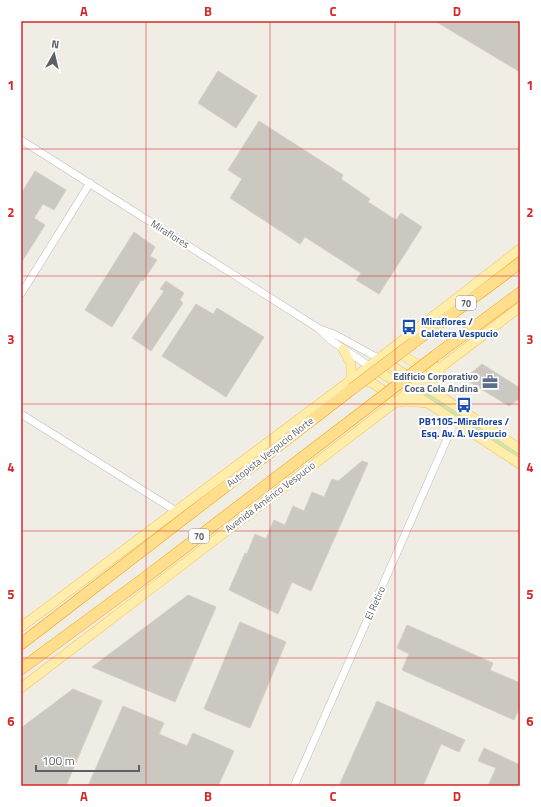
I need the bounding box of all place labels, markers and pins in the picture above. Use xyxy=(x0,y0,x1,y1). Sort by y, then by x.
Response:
place label: Miraflores / Caletera Vespucio xyxy=(421,314,498,341)
bus stop icon: Miraflores / Caletera Vespucio xyxy=(400,318,418,336)
place label: Edificio Corporativo Coca Cola Andina xyxy=(393,369,478,396)
office icon: Edificio Corporativo Coca Cola Andina xyxy=(481,373,499,391)
bus stop icon: PB1105-Miraflores / Esq. Av. A. Vespucio xyxy=(455,396,473,414)
place label: PB1105-Miraflores / Esq. Av. A. Vespucio xyxy=(419,414,510,441)

